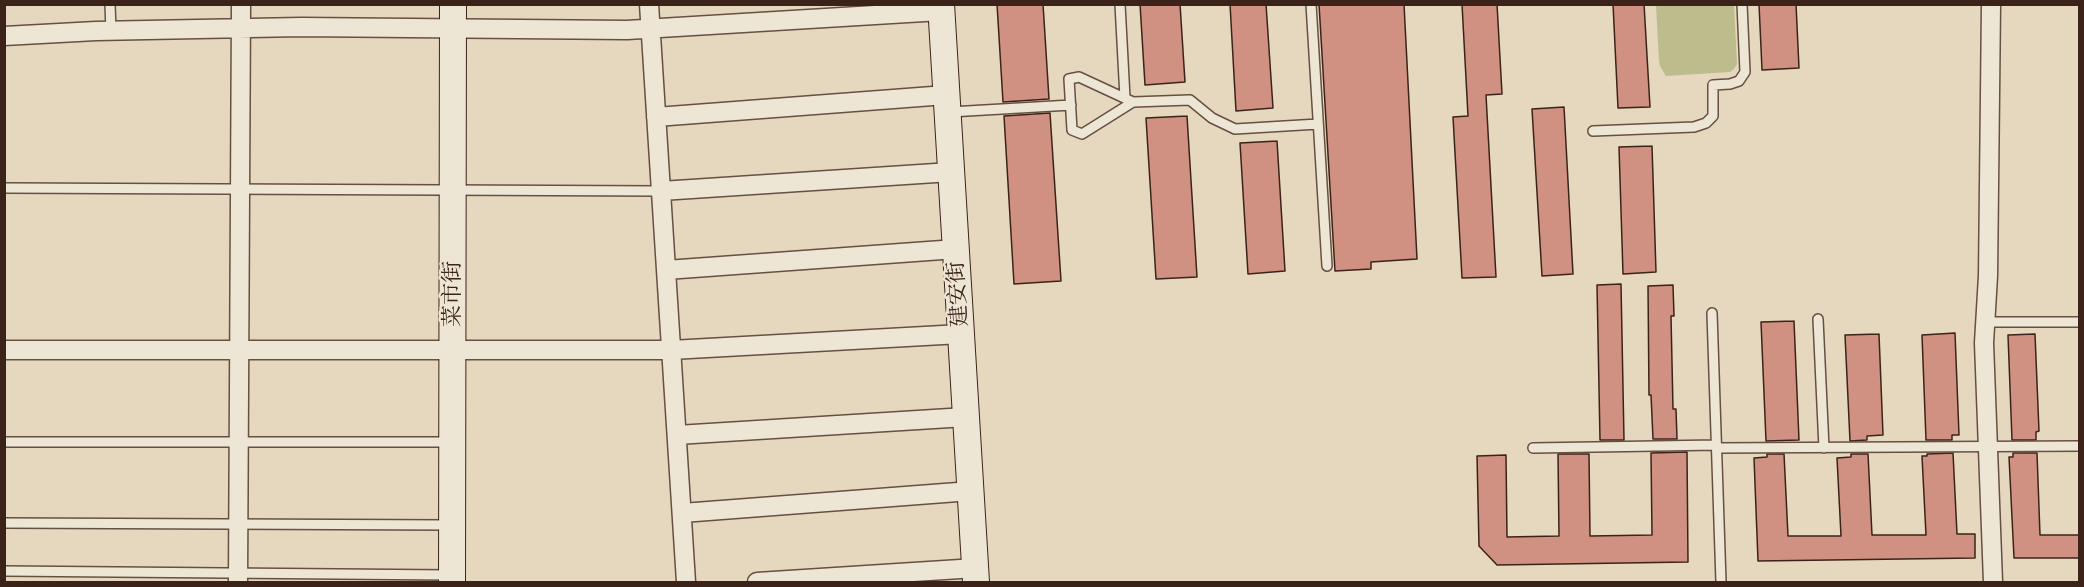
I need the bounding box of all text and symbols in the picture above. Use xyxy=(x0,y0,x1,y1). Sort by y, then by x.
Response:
street label: 建安街 xyxy=(944,260,974,328)
street label: 菜市街 xyxy=(440,261,466,327)

